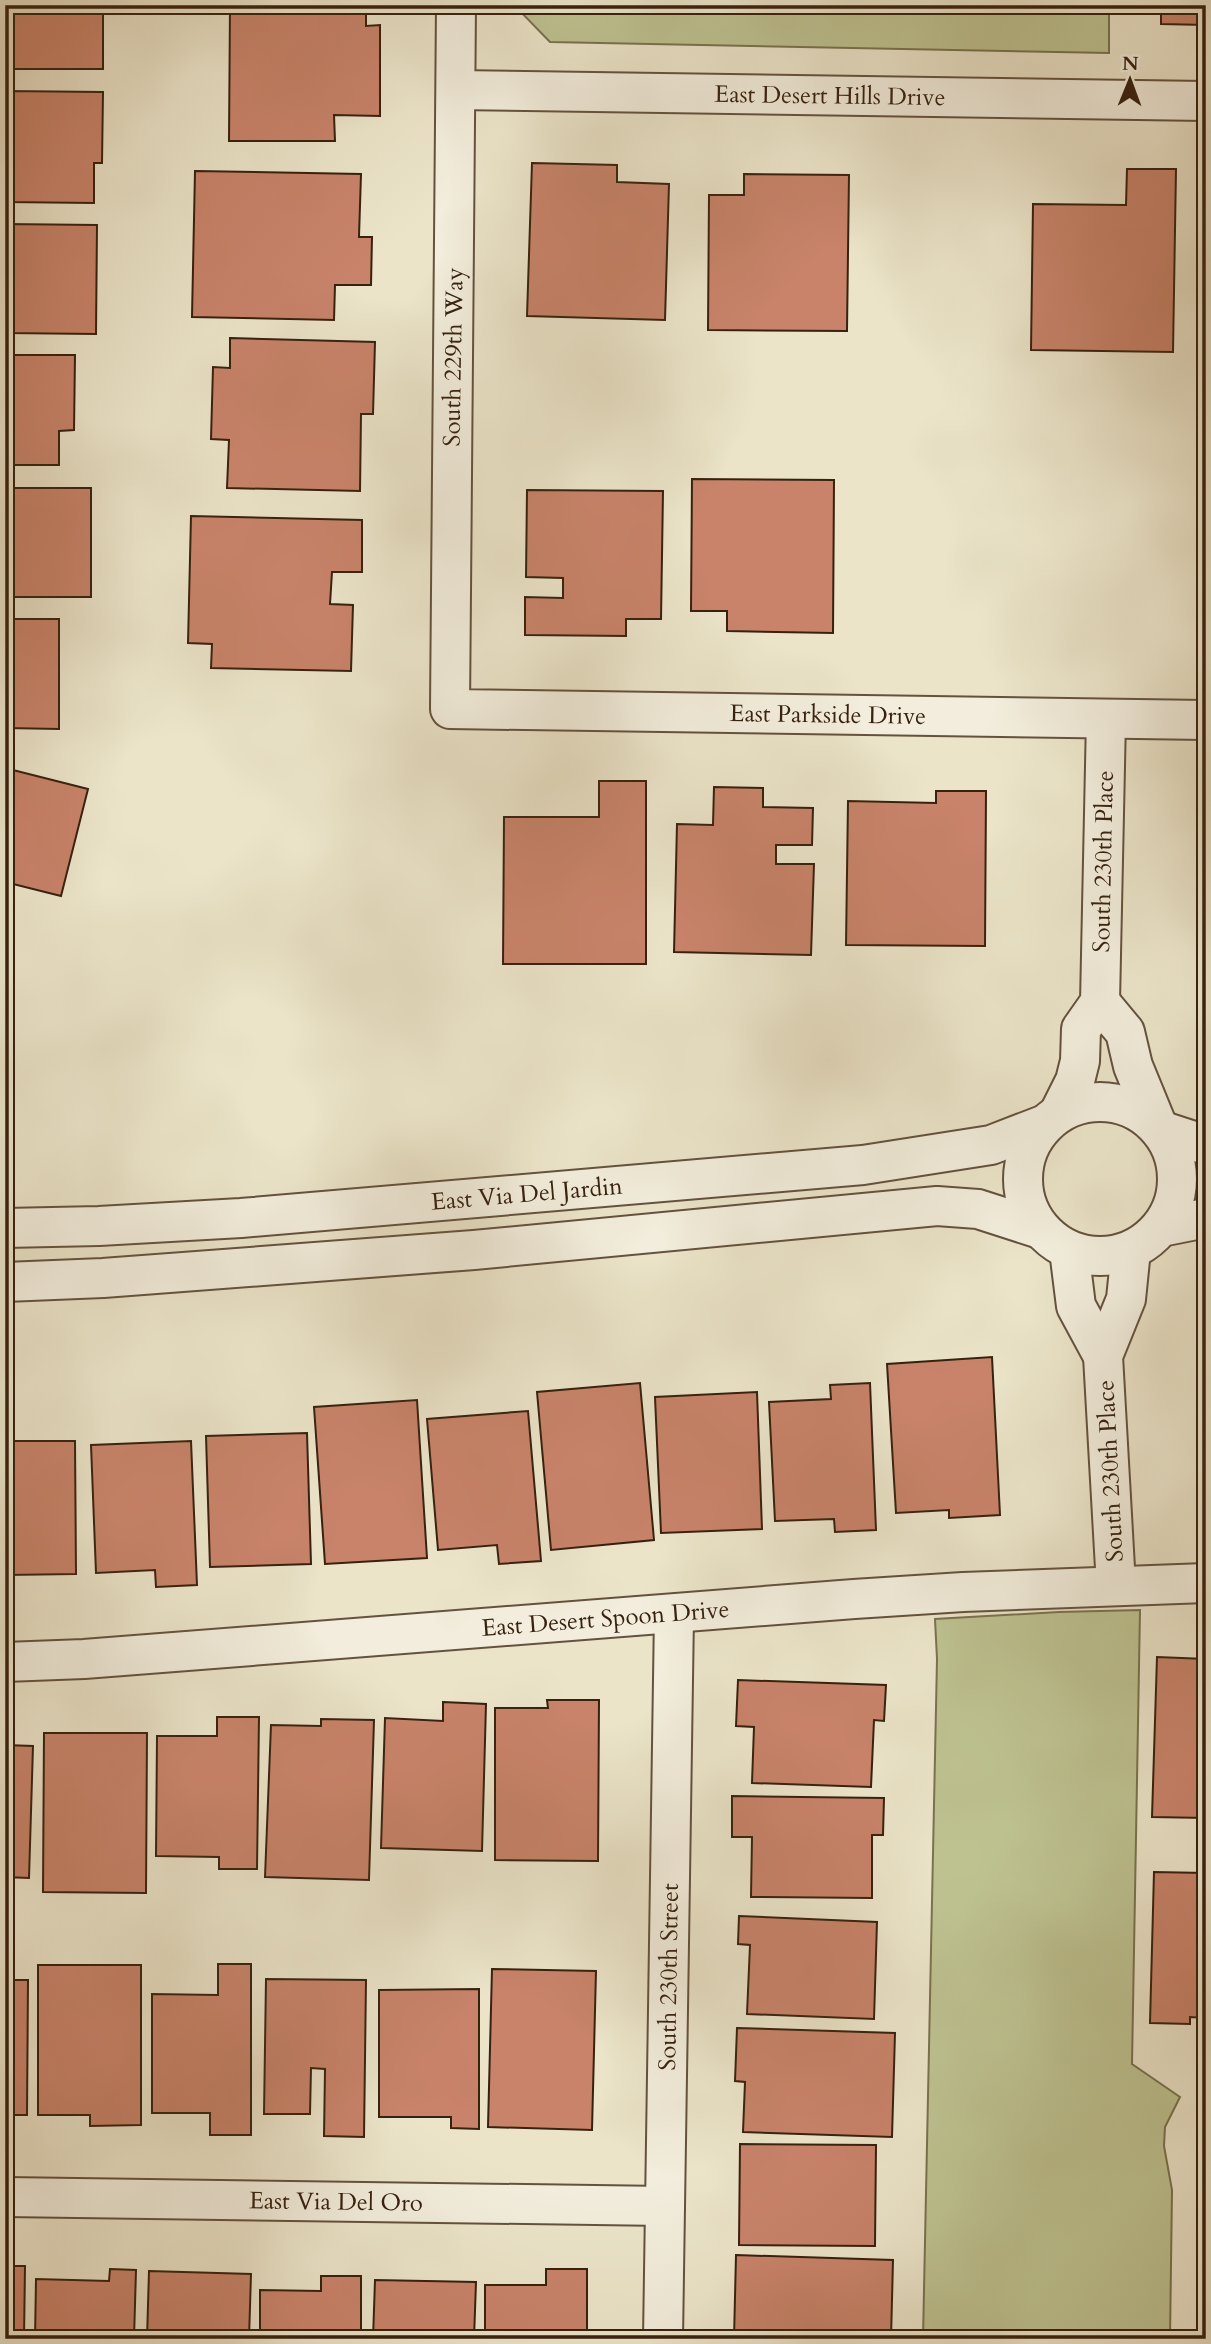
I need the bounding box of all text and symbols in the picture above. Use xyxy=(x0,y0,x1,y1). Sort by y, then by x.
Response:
north arrow xyxy=(1096,46,1166,116)
text: N xyxy=(1122,51,1139,77)
street label: East Desert Hills Drive xyxy=(714,78,946,114)
street label: South 229th Way xyxy=(435,267,472,447)
street label: East Parkside Drive xyxy=(729,697,926,733)
street label: South 230th Place xyxy=(1085,770,1122,953)
street label: East Via Del Jardin xyxy=(430,1170,624,1219)
street label: South 230th Place xyxy=(1089,1379,1132,1563)
street label: East Desert Spoon Drive xyxy=(480,1593,730,1645)
street label: South 230th Street xyxy=(651,1883,687,2071)
street label: East Via Del Oro xyxy=(249,2184,423,2220)

